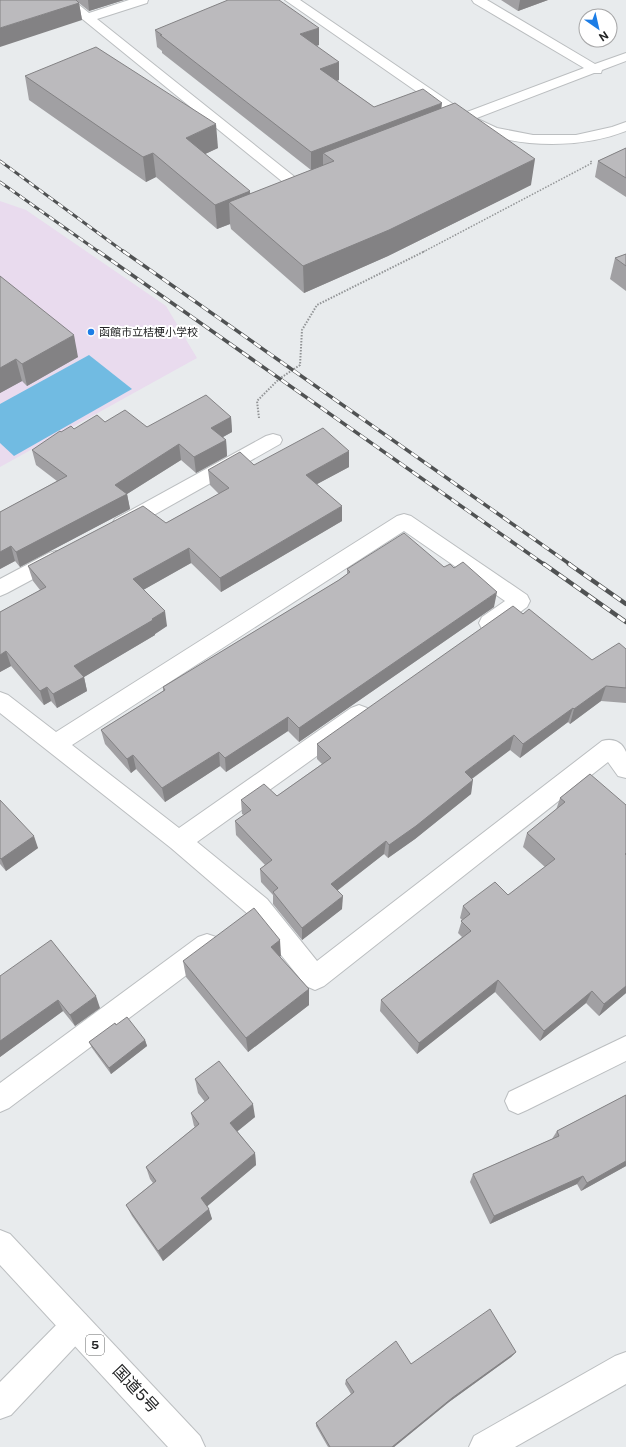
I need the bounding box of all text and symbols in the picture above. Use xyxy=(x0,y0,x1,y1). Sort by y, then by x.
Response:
north arrow xyxy=(578,8,618,48)
text: N xyxy=(597,29,611,44)
place label: 函館市立桔梗小学校 xyxy=(99,326,198,338)
marker: 函館市立桔梗小学校 xyxy=(86,327,96,337)
road number: 5 xyxy=(86,1335,104,1355)
street label: 国道5号 xyxy=(109,1361,163,1417)

